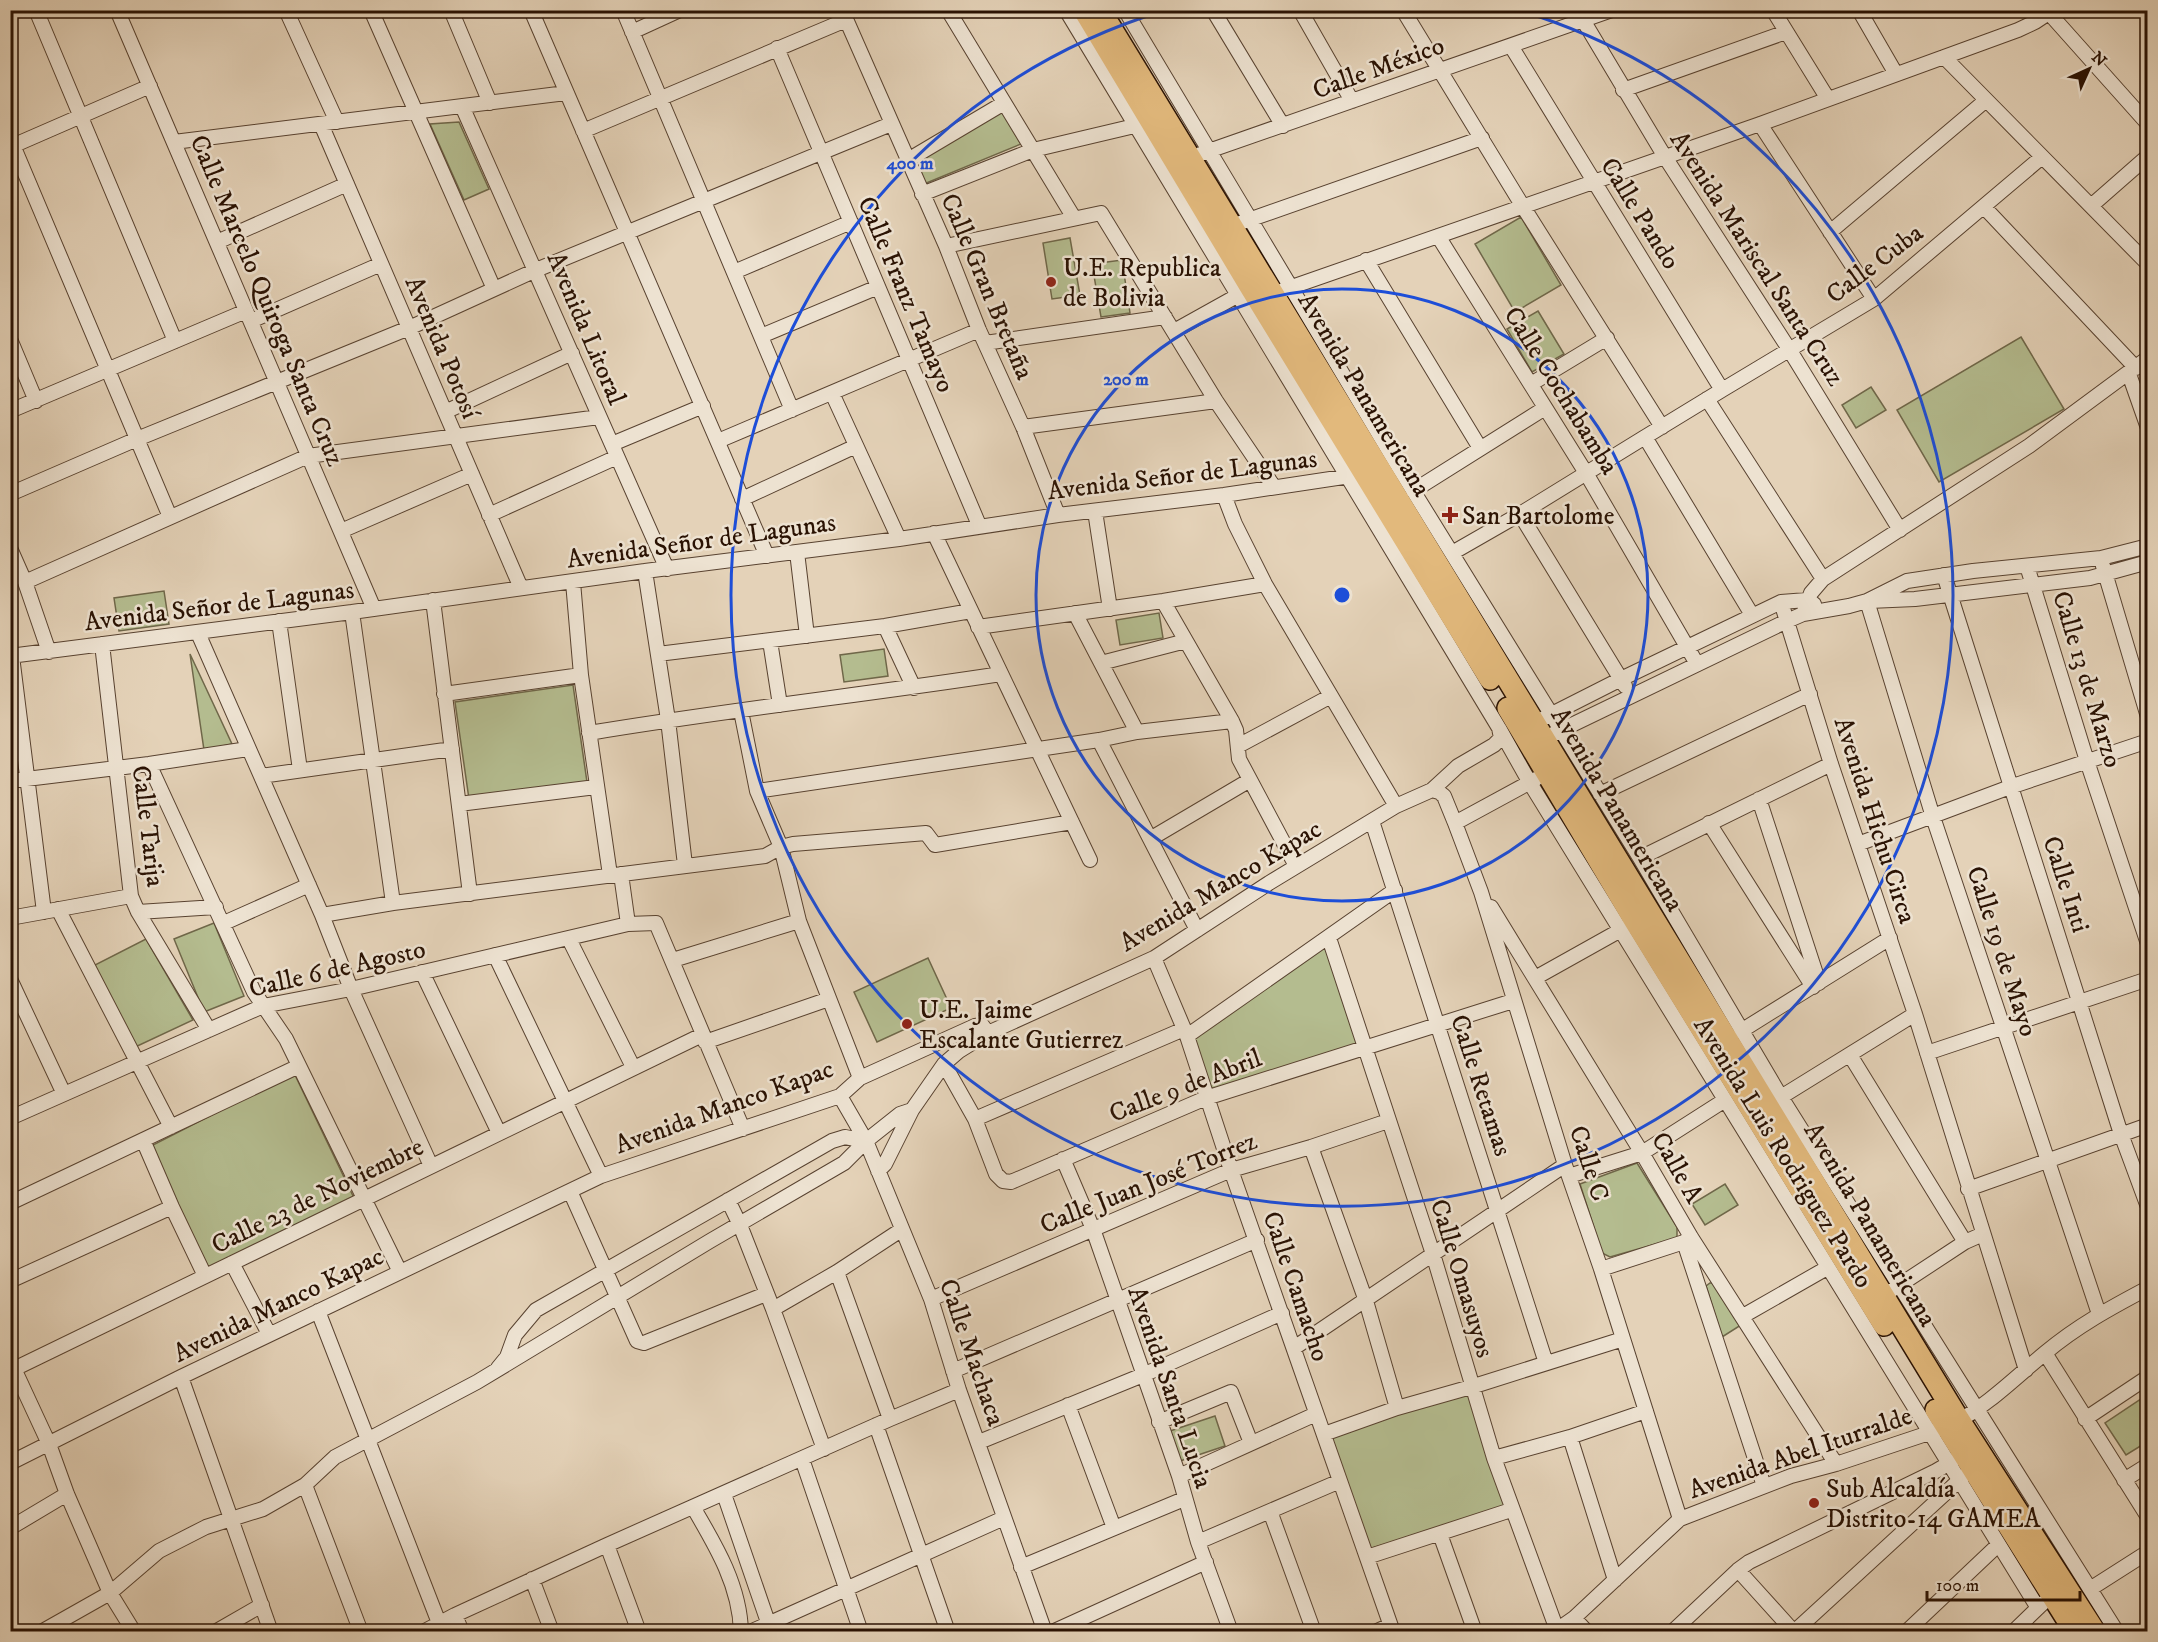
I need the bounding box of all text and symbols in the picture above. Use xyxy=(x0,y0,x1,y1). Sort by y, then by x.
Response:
street label: Calle México xyxy=(1308,29,1449,107)
north arrow xyxy=(2059,39,2119,99)
text: N xyxy=(2087,47,2111,71)
street label: Avenida Mariscal Santa Cruz xyxy=(1662,125,1852,392)
street label: Calle Marcelo Quiroga Santa Cruz xyxy=(182,130,351,471)
street label: Calle Pando xyxy=(1592,152,1687,276)
text: 400 m xyxy=(885,153,934,175)
street label: Calle Gran Bretaña xyxy=(933,189,1041,385)
street label: Calle Franz Tamayo xyxy=(849,192,962,398)
street label: Calle Cuba xyxy=(1820,217,1930,311)
street label: Avenida Litoral xyxy=(539,247,633,410)
place label: U.E. Republica de Bolivia xyxy=(1063,252,1221,315)
street label: Avenida Potosí xyxy=(397,271,487,425)
marker: U.E. Republica de Bolivia xyxy=(1044,275,1058,289)
street label: Avenida Panamericana xyxy=(1290,287,1438,503)
street label: Calle Cochabamba xyxy=(1496,301,1626,481)
text: 200 m xyxy=(1103,369,1149,391)
street label: Avenida Señor de Lagunas xyxy=(1045,443,1319,508)
place label: San Bartolome xyxy=(1462,500,1614,533)
street label: Avenida Señor de Lagunas xyxy=(565,506,838,577)
marker: San Bartolome xyxy=(1443,508,1457,522)
street label: Avenida Señor de Lagunas xyxy=(82,574,356,639)
centre of rings xyxy=(1332,585,1352,605)
street label: Calle 13 de Marzo xyxy=(2044,587,2129,772)
street label: Avenida Panamericana xyxy=(1543,702,1691,918)
street label: Avenida Hichu Circa xyxy=(1826,713,1924,928)
street label: Calle Tarija xyxy=(124,763,171,889)
street label: Avenida Manco Kapac xyxy=(1114,813,1328,960)
street label: Calle Inti xyxy=(2035,832,2097,937)
street label: Calle 19 de Mayo xyxy=(1959,862,2045,1041)
street label: Calle 6 de Agosto xyxy=(246,933,429,1006)
place label: U.E. Jaime Escalante Gutierrez xyxy=(919,994,1123,1057)
street label: Calle Retamas xyxy=(1442,1011,1519,1160)
street label: Avenida Luis Rodriguez Pardo xyxy=(1686,1011,1880,1295)
marker: U.E. Jaime Escalante Gutierrez xyxy=(900,1017,914,1031)
street label: Calle 9 de Abril xyxy=(1105,1042,1267,1131)
street label: Avenida Manco Kapac xyxy=(611,1053,838,1162)
street label: Avenida Panamericana xyxy=(1796,1117,1944,1333)
street label: Calle C xyxy=(1561,1122,1616,1205)
street label: Calle Juan José Torrez xyxy=(1035,1125,1262,1242)
street label: Calle A xyxy=(1643,1126,1710,1210)
street label: Calle 23 de Noviembre xyxy=(206,1131,429,1262)
street label: Calle Omasuyos xyxy=(1422,1195,1501,1362)
street label: Calle Camacho xyxy=(1255,1207,1337,1366)
street label: Avenida Manco Kapac xyxy=(168,1240,389,1371)
street label: Calle Machaca xyxy=(931,1275,1012,1430)
street label: Avenida Santa Lucia xyxy=(1120,1282,1220,1493)
street label: Avenida Abel Iturralde xyxy=(1684,1400,1917,1507)
place label: Sub Alcaldía Distrito-14 GAMEA xyxy=(1826,1473,2041,1536)
marker: Sub Alcaldía Distrito-14 GAMEA xyxy=(1807,1496,1821,1510)
scale bar xyxy=(1927,1564,2080,1602)
text: 100 m xyxy=(1936,1575,1979,1597)

